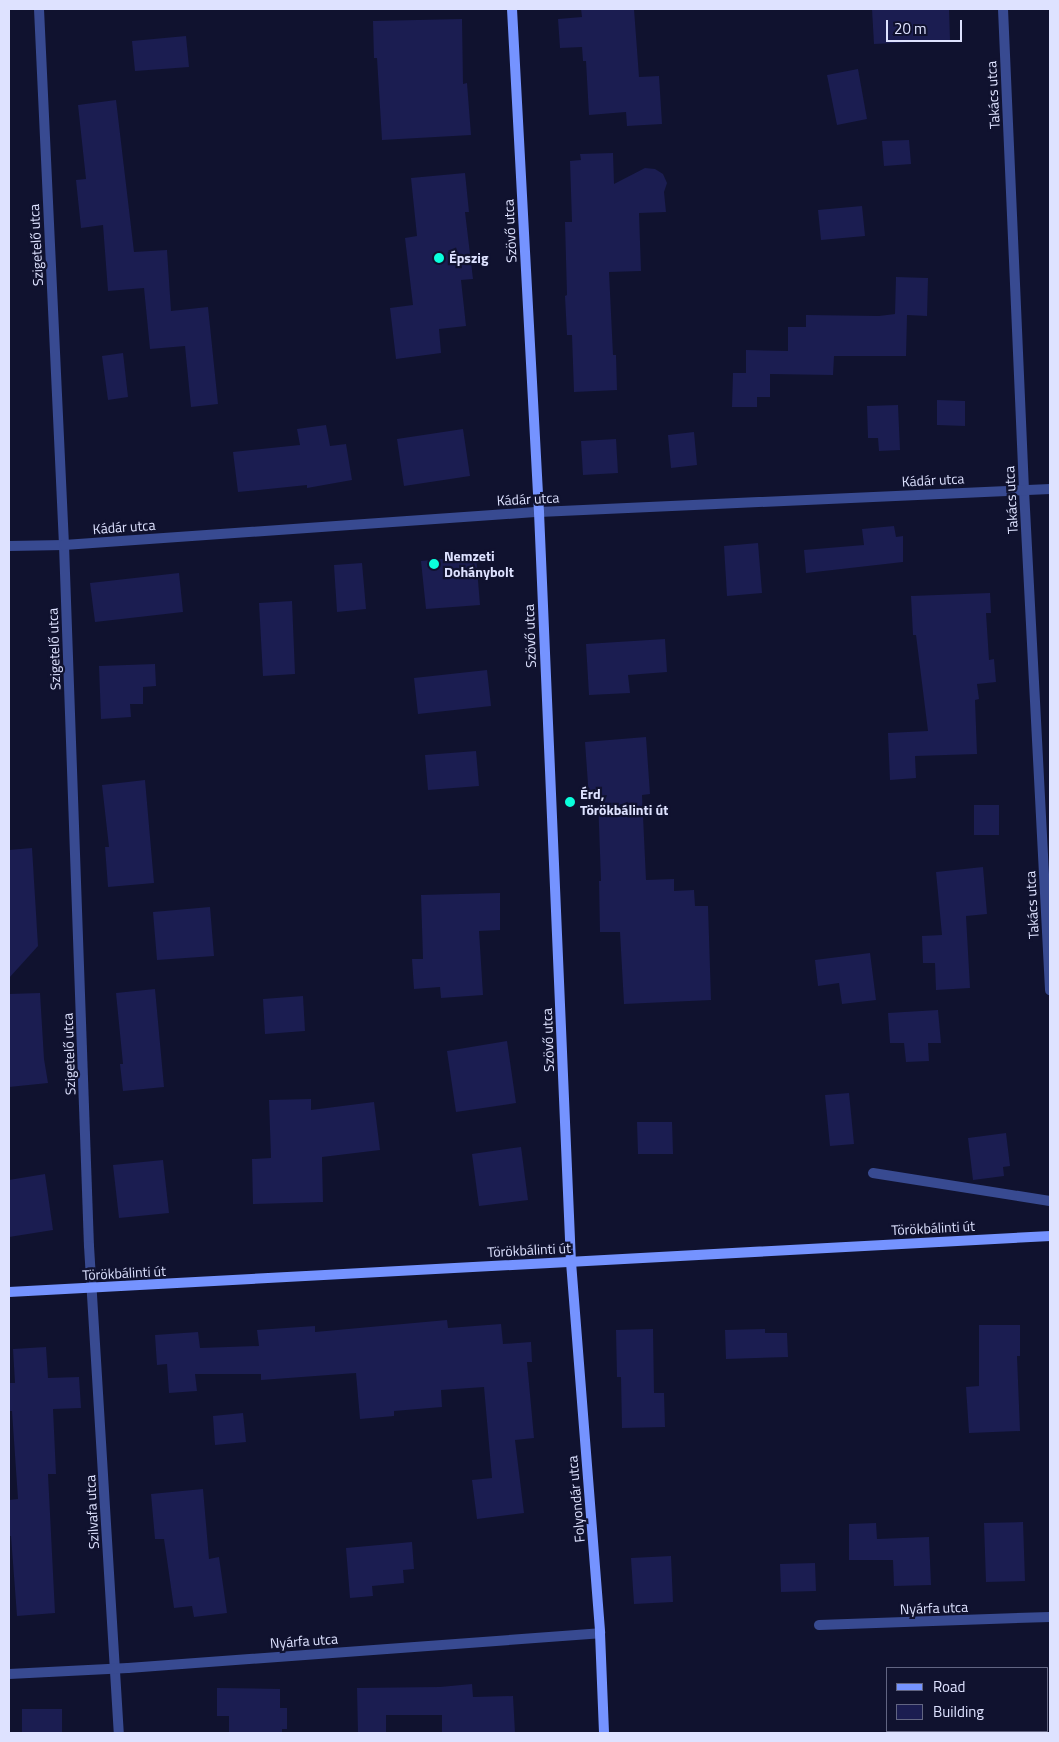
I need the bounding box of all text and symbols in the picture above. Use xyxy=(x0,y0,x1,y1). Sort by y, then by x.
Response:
scale bar xyxy=(889,10,965,42)
text: 20 m xyxy=(894,17,927,40)
street label: Takács utca xyxy=(983,61,1003,129)
street label: Szövő utca xyxy=(500,199,520,263)
street label: Szigetelő utca xyxy=(25,203,47,287)
place label: Épszig xyxy=(449,250,488,266)
marker: Épszig xyxy=(433,252,445,264)
street label: Takács utca xyxy=(1001,466,1021,534)
street label: Kádár utca xyxy=(901,470,965,490)
street label: Kádár utca xyxy=(496,489,560,509)
street label: Kádár utca xyxy=(92,516,156,538)
place label: Nemzeti Dohánybolt xyxy=(444,548,514,580)
marker: Nemzeti Dohánybolt xyxy=(428,558,440,570)
street label: Szövő utca xyxy=(520,604,540,668)
street label: Szigetelő utca xyxy=(44,608,64,690)
place label: Érd, Törökbálinti út xyxy=(580,786,668,819)
marker: Érd, Törökbálinti út xyxy=(564,796,576,808)
street label: Takács utca xyxy=(1022,871,1042,939)
street label: Szövő utca xyxy=(538,1008,558,1072)
street label: Szigetelő utca xyxy=(59,1013,79,1095)
street label: Törökbálinti út xyxy=(891,1217,975,1239)
street label: Törökbálinti út xyxy=(487,1239,571,1261)
street label: Törökbálinti út xyxy=(82,1262,166,1284)
street label: Folyondár utca xyxy=(564,1455,588,1543)
street label: Szilvafa utca xyxy=(82,1475,102,1549)
street label: Nyárfa utca xyxy=(900,1598,968,1618)
street label: Nyárfa utca xyxy=(269,1630,339,1652)
legend xyxy=(886,1667,1049,1732)
text: Road xyxy=(933,1675,965,1698)
text: Building xyxy=(933,1700,984,1723)

